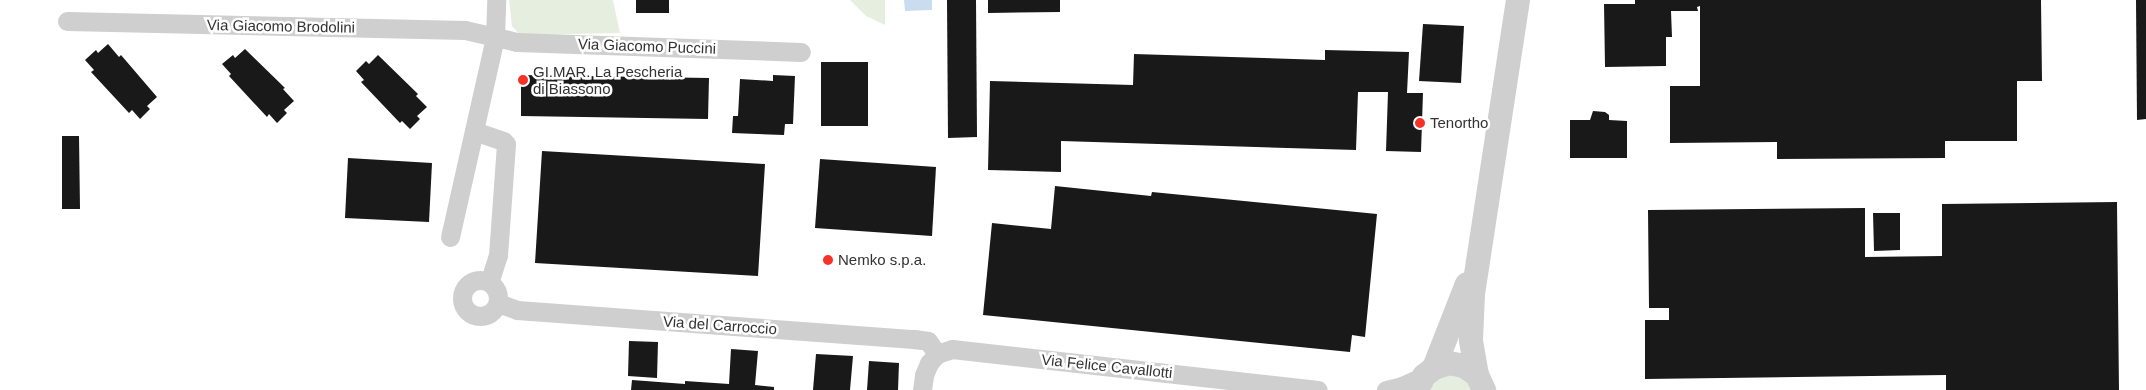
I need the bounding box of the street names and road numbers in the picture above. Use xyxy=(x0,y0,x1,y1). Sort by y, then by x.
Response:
street label: Via Giacomo Brodolini xyxy=(207,16,355,36)
street label: Via Giacomo Puccini xyxy=(578,35,716,57)
street label: Via del Carroccio xyxy=(663,312,777,338)
street label: Via Felice Cavallotti xyxy=(1041,350,1173,382)

